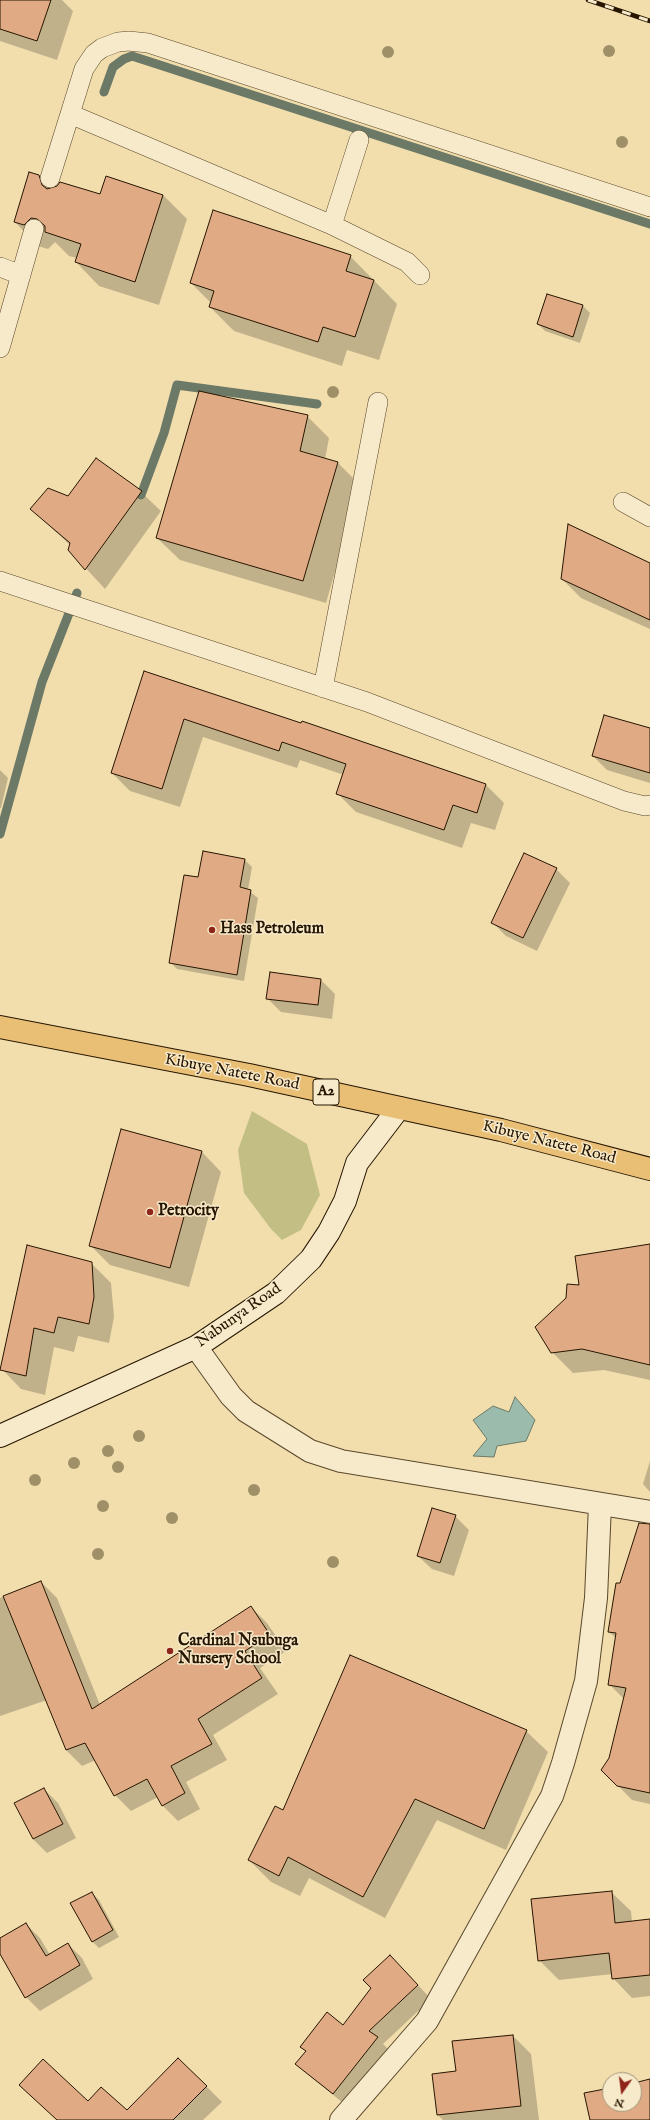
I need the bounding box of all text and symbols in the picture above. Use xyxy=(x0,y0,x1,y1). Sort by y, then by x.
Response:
place label: Hass Petroleum xyxy=(220,920,324,940)
marker: Hass Petroleum xyxy=(207,925,217,935)
street label: Kibuye Natete Road xyxy=(163,1051,301,1095)
road number: A2 xyxy=(313,1079,339,1105)
street label: Kibuye Natete Road xyxy=(480,1117,618,1169)
place label: Petrocity xyxy=(158,1202,219,1222)
marker: Petrocity xyxy=(145,1207,155,1217)
street label: Nabunya Road xyxy=(193,1280,285,1352)
place label: Cardinal Nsubuga Nursery School xyxy=(178,1632,298,1670)
marker: Cardinal Nsubuga Nursery School xyxy=(165,1646,175,1656)
north arrow xyxy=(602,2072,642,2112)
text: N xyxy=(613,2095,626,2111)

